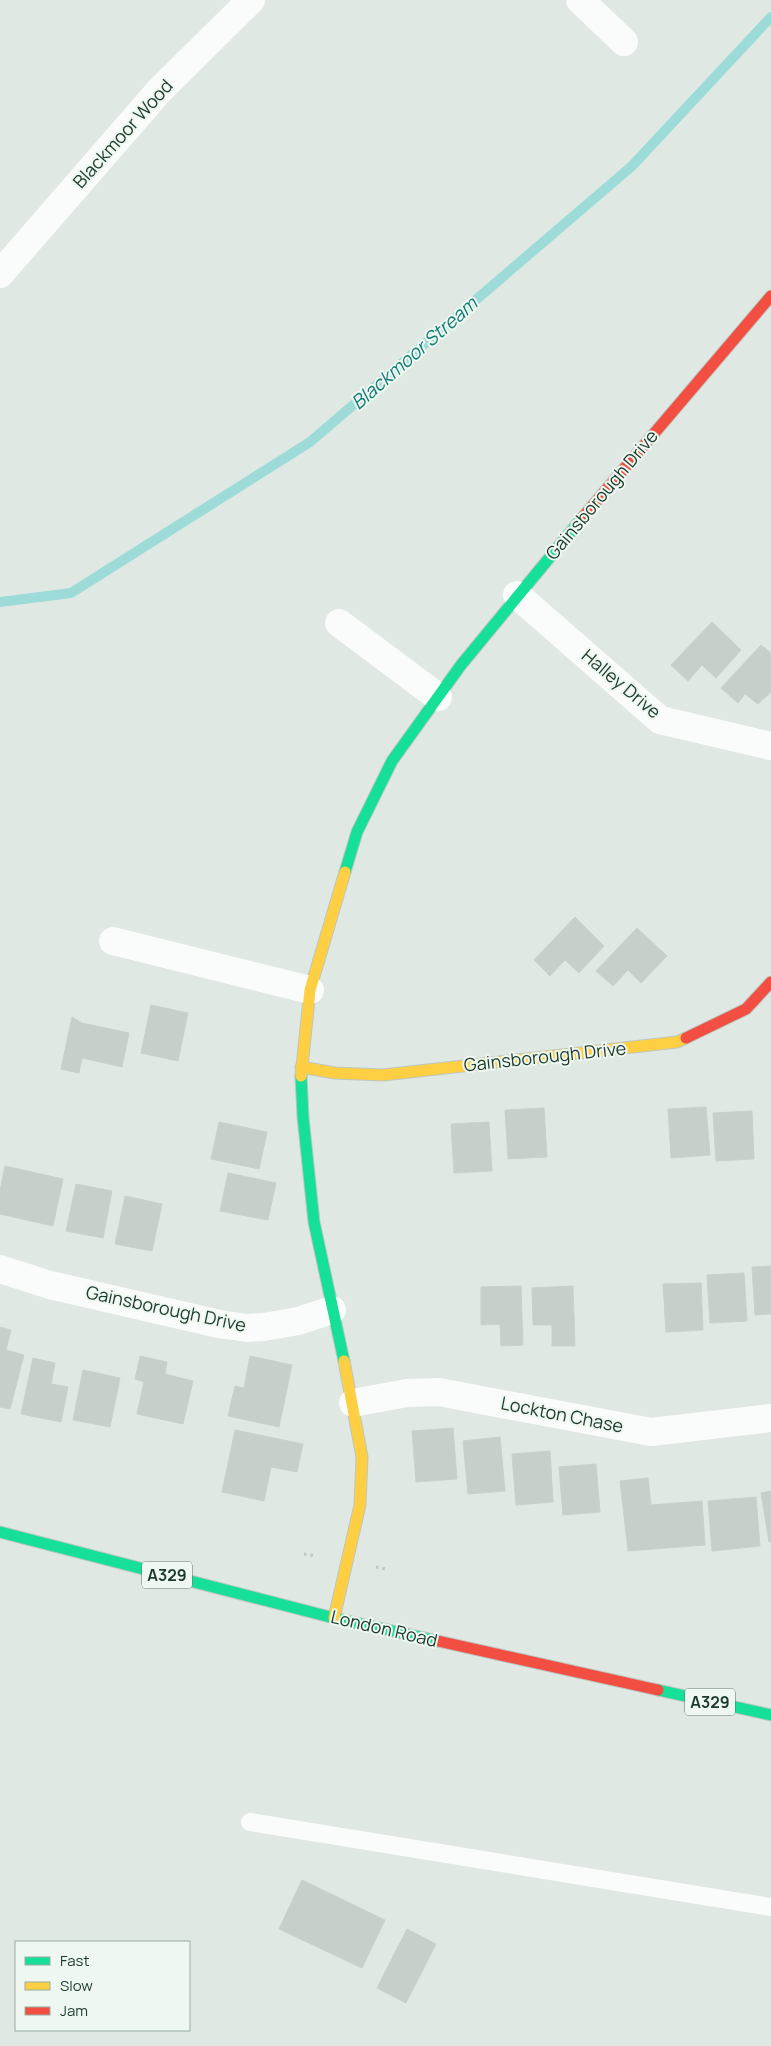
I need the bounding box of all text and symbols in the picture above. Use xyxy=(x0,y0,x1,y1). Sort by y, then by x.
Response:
street label: Blackmoor Wood xyxy=(67,74,177,193)
water label: Blackmoor Stream xyxy=(345,290,484,415)
street label: Gainsborough Drive xyxy=(540,424,663,565)
street label: Halley Drive xyxy=(577,643,666,723)
street label: Gainsborough Drive xyxy=(463,1036,627,1076)
street label: Gainsborough Drive xyxy=(84,1279,248,1337)
street label: Lockton Chase xyxy=(499,1390,625,1438)
road number: A329 xyxy=(142,1562,192,1588)
street label: London Road xyxy=(329,1604,440,1652)
road number: A329 xyxy=(685,1688,735,1715)
legend xyxy=(15,1941,190,2031)
text: Fast xyxy=(60,1950,89,1971)
text: Slow xyxy=(60,1975,93,1996)
text: Jam xyxy=(60,2000,88,2021)

